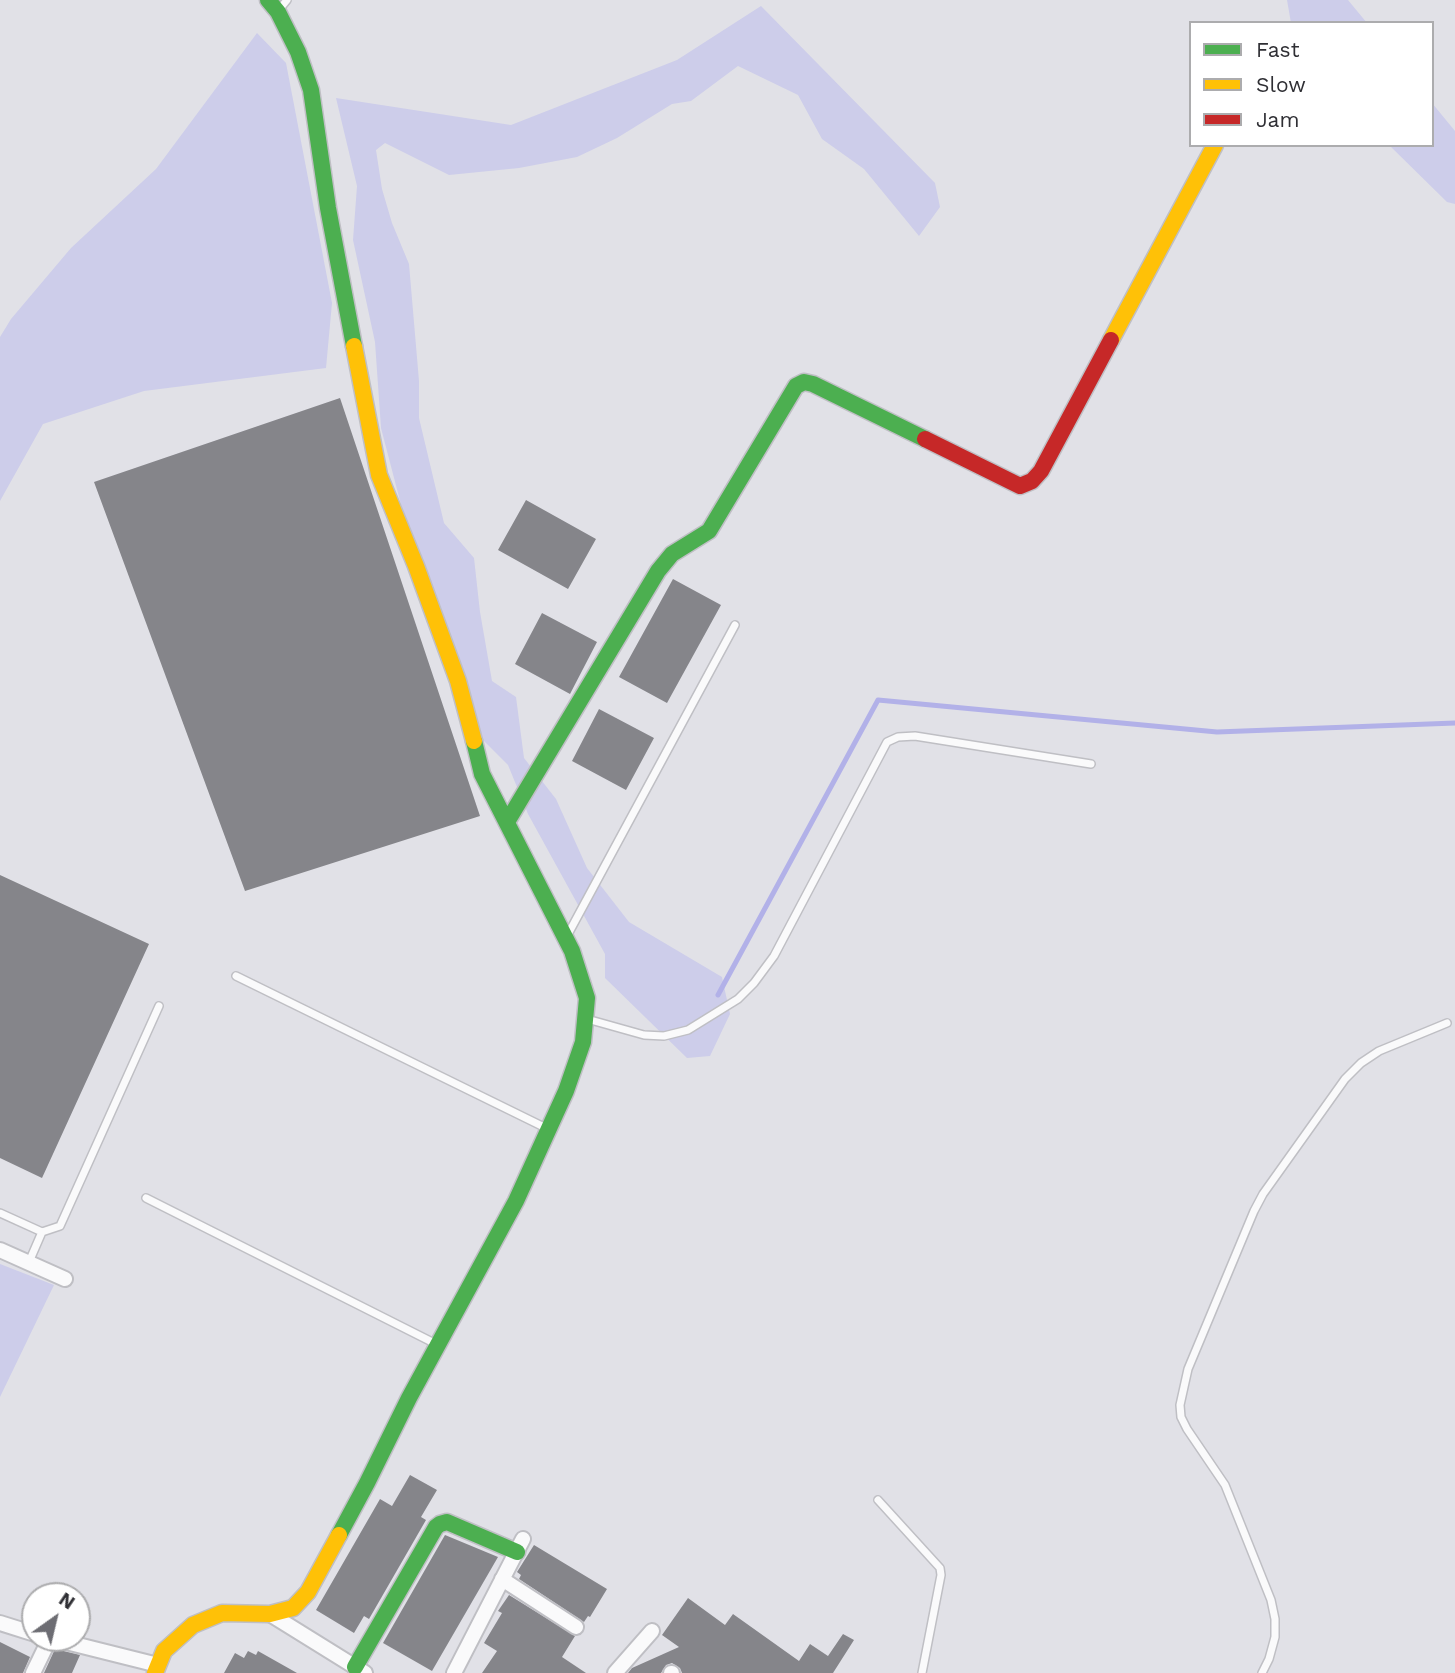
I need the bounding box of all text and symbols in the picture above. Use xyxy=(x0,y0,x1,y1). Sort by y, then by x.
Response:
legend xyxy=(1189,21,1434,147)
text: Fast xyxy=(1256,37,1300,62)
text: Slow xyxy=(1256,72,1306,97)
text: Jam xyxy=(1256,107,1299,132)
north arrow xyxy=(21,1582,91,1652)
text: N xyxy=(55,1587,79,1614)

